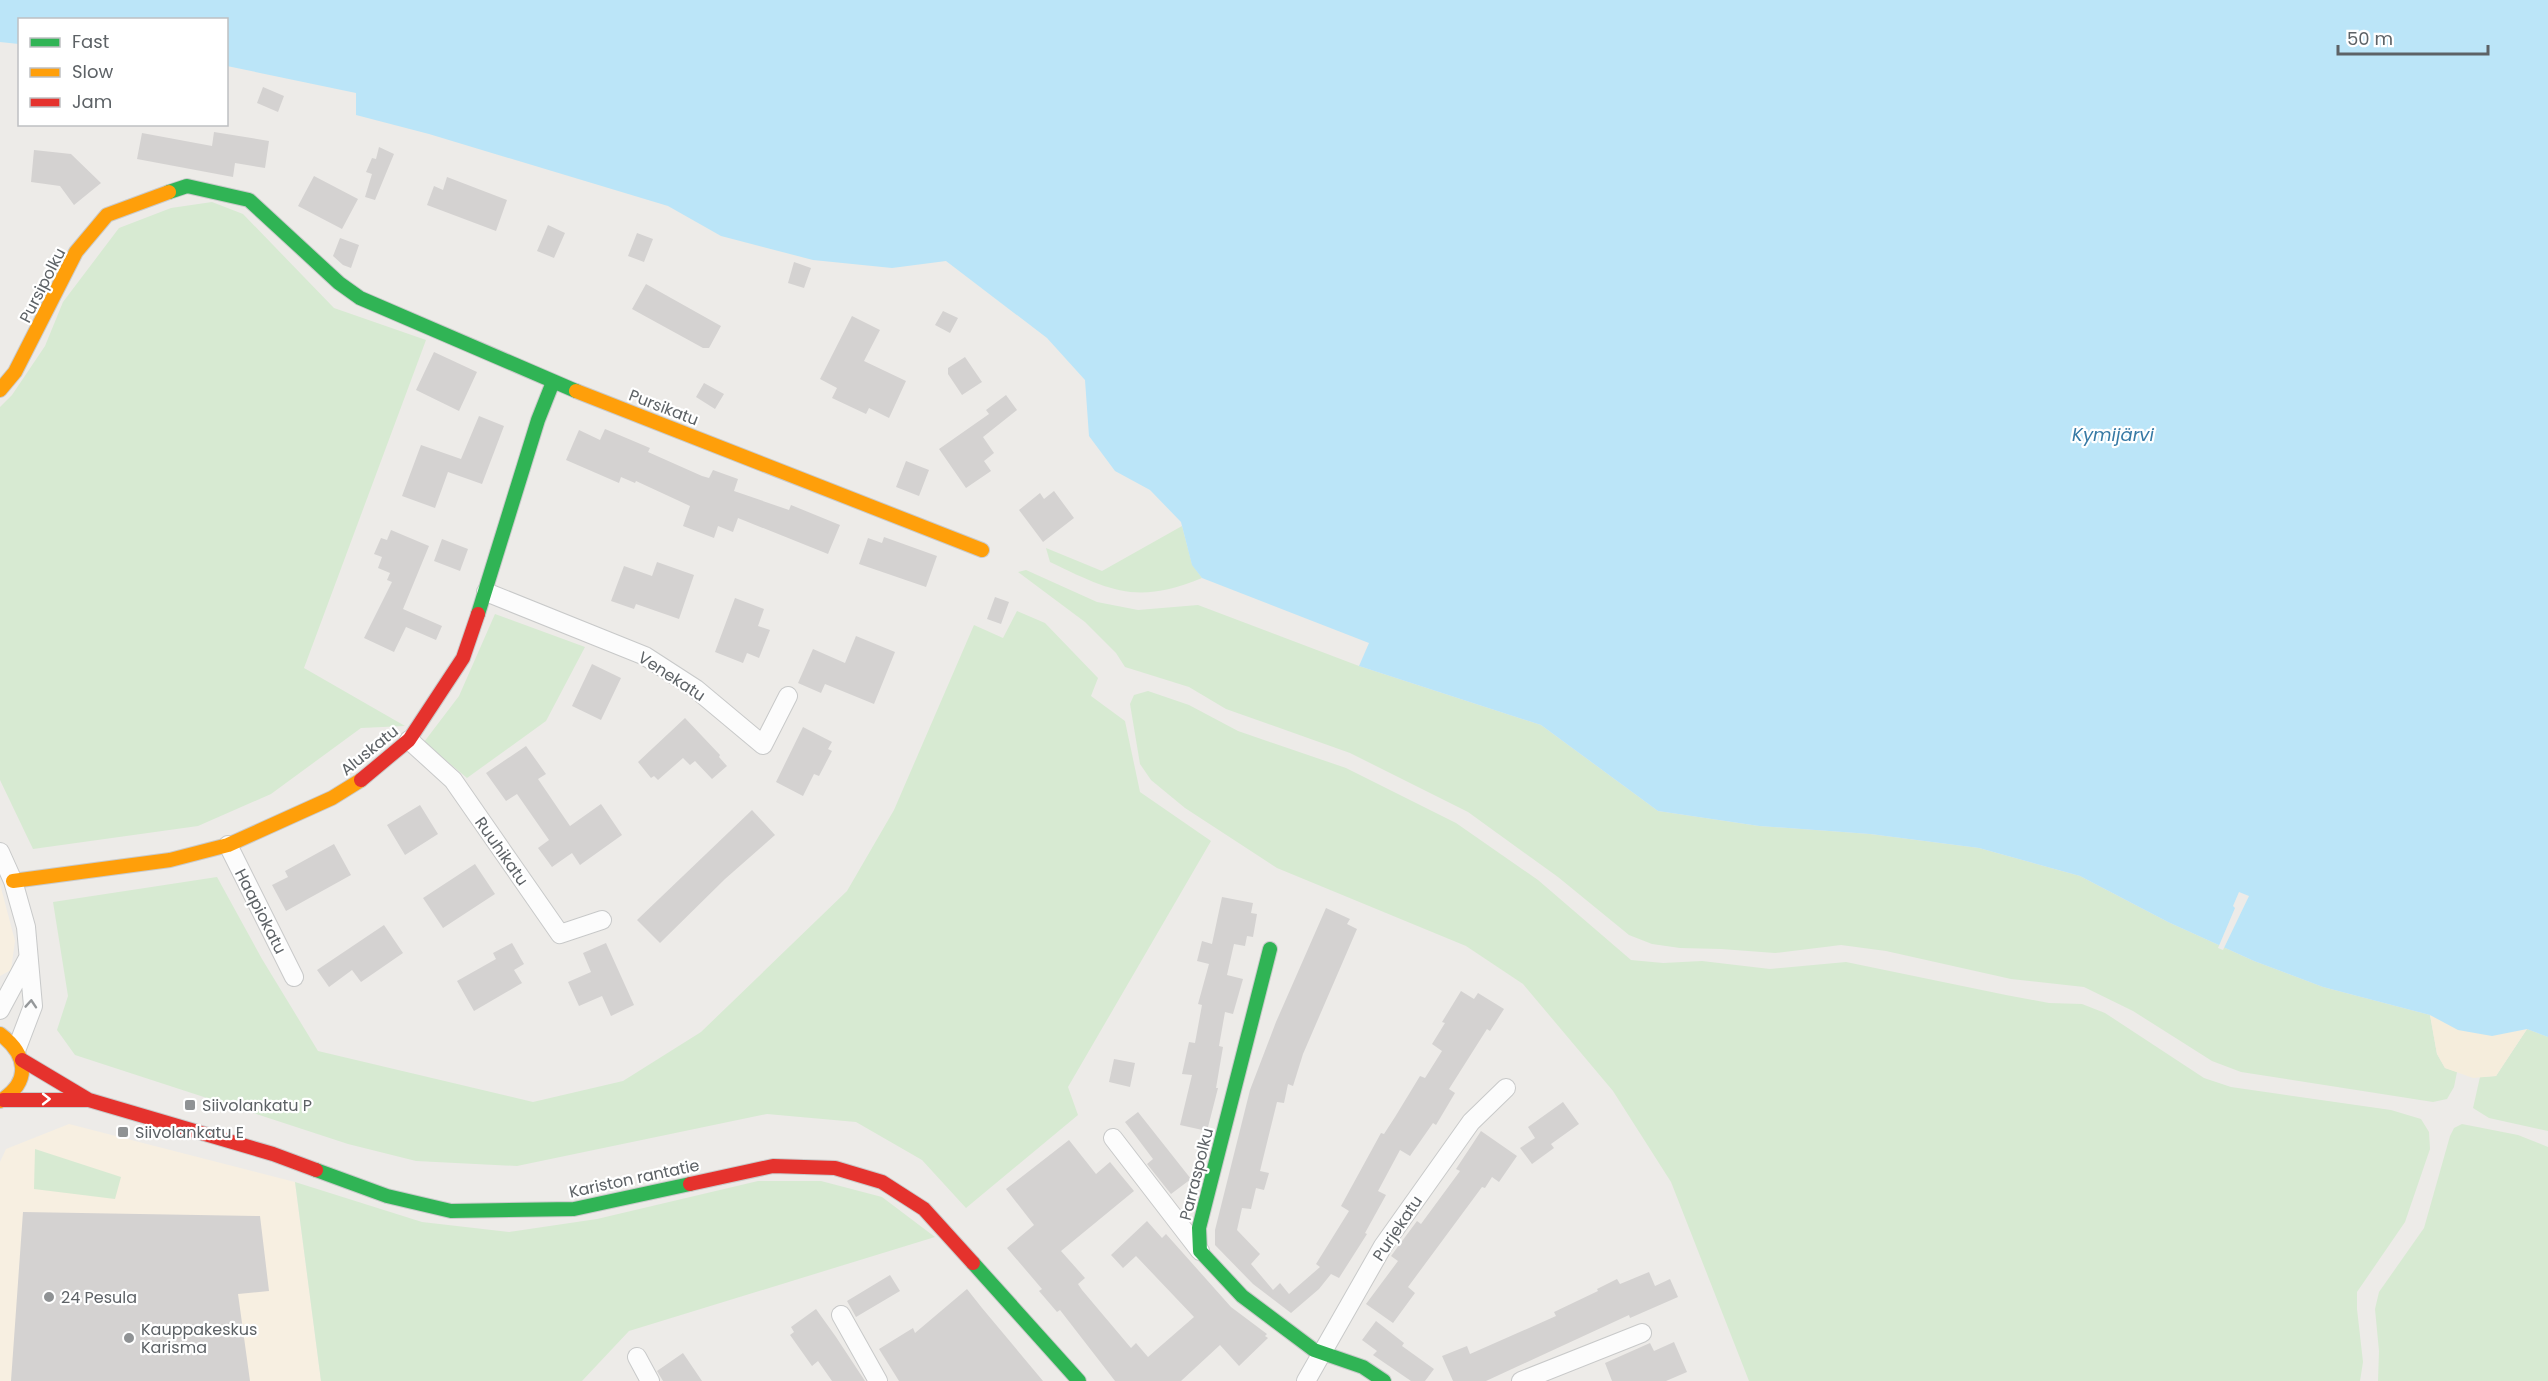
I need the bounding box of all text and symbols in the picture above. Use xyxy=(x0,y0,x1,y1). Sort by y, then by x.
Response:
legend xyxy=(18,18,228,126)
scale bar xyxy=(2338,18,2488,56)
text: 50 m xyxy=(2347,26,2393,51)
text: Fast xyxy=(72,29,109,54)
text: Slow xyxy=(72,59,114,84)
text: Jam xyxy=(72,89,112,114)
street label: Pursipolku xyxy=(14,244,71,327)
street label: Pursikatu xyxy=(626,384,702,431)
water label: Kymijärvi xyxy=(2072,422,2154,447)
street label: Venekatu xyxy=(634,646,710,707)
street label: Aluskatu xyxy=(335,720,403,781)
street label: Ruuhikatu xyxy=(469,812,534,890)
street label: Haapiokatu xyxy=(229,865,292,958)
one-way arrow xyxy=(24,999,37,1009)
one-way arrow xyxy=(41,1093,50,1105)
place label: Siivolankatu P xyxy=(202,1094,312,1117)
marker: Siivolankatu P xyxy=(183,1098,197,1112)
place label: Siivolankatu E xyxy=(135,1121,244,1144)
marker: Siivolankatu E xyxy=(116,1125,130,1139)
street label: Parraspolku xyxy=(1174,1125,1219,1223)
street label: Kariston rantatie xyxy=(567,1153,701,1204)
street label: Purjekatu xyxy=(1367,1191,1428,1266)
place label: 24 Pesula xyxy=(61,1286,137,1309)
marker: 24 Pesula xyxy=(42,1290,56,1304)
place label: Kauppakeskus Karisma xyxy=(141,1318,257,1359)
marker: Kauppakeskus Karisma xyxy=(122,1331,136,1345)

